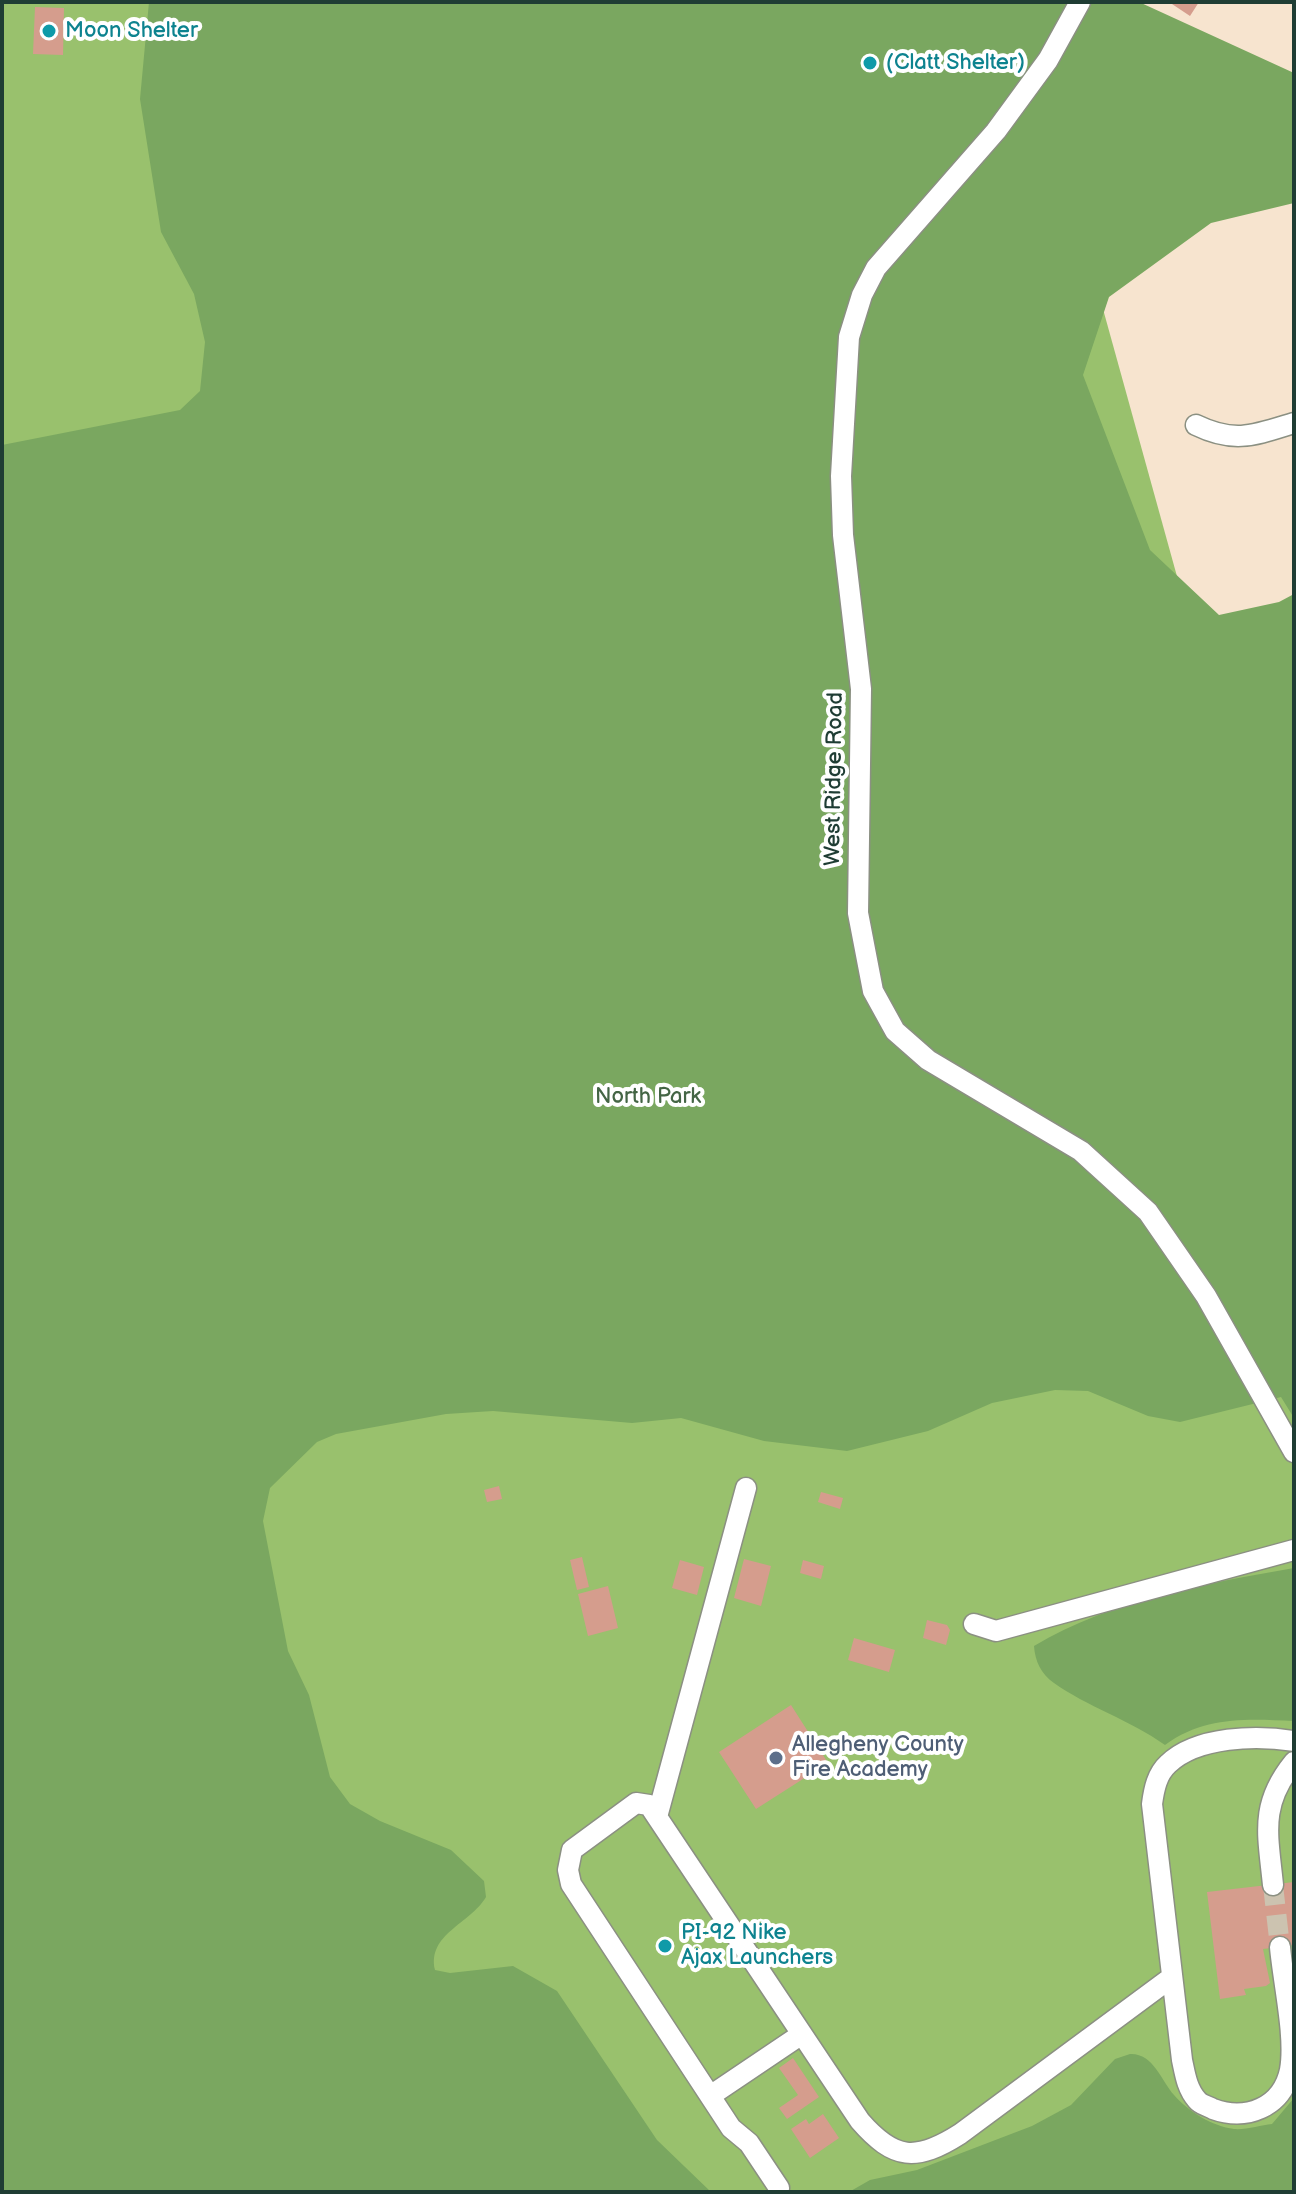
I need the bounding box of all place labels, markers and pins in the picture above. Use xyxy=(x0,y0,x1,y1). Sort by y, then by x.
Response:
place label: Moon Shelter xyxy=(65,18,198,44)
marker: Moon Shelter xyxy=(40,22,58,40)
place label: (Clatt Shelter) xyxy=(886,50,1025,76)
marker: (Clatt Shelter) xyxy=(861,54,879,72)
place label: Allegheny County Fire Academy xyxy=(792,1732,964,1784)
marker: Allegheny County Fire Academy xyxy=(767,1749,785,1767)
place label: PI-92 Nike Ajax Launchers xyxy=(681,1920,833,1972)
marker: PI-92 Nike Ajax Launchers xyxy=(656,1937,674,1955)

